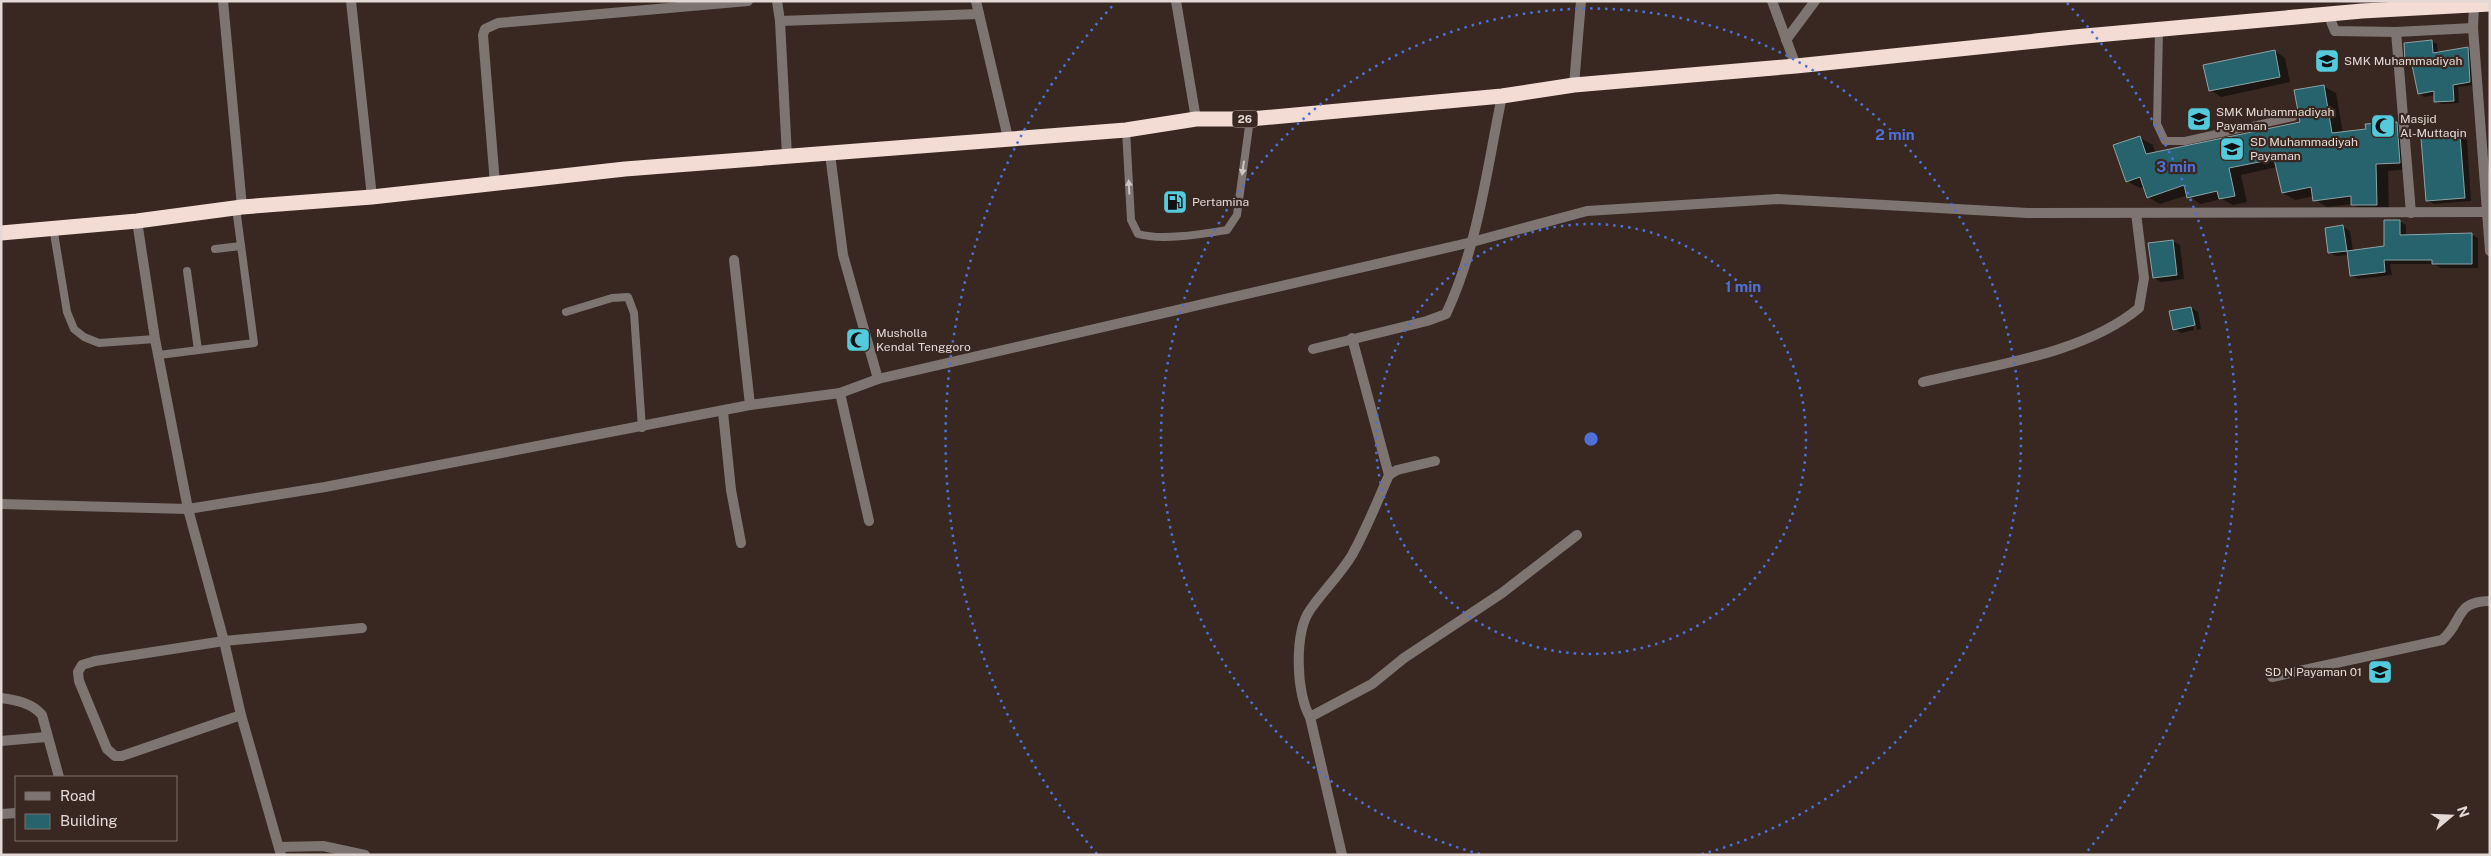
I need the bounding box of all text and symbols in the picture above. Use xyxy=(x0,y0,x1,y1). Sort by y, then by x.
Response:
school or university icon: SMK Muhammadiyah xyxy=(2314,48,2340,74)
place label: SMK Muhammadiyah xyxy=(2344,54,2462,68)
place label: SMK Muhammadiyah Payaman xyxy=(2216,105,2334,133)
school or university icon: SMK Muhammadiyah Payaman xyxy=(2186,106,2212,132)
road number: 26 xyxy=(1232,110,1258,128)
place label: Masjid Al-Muttaqin xyxy=(2400,112,2467,140)
mosque icon: Masjid Al-Muttaqin xyxy=(2370,113,2396,139)
text: 2 min xyxy=(1875,126,1915,143)
place label: SD Muhammadiyah Payaman xyxy=(2250,135,2358,163)
school or university icon: SD Muhammadiyah Payaman xyxy=(2219,136,2245,162)
text: 3 min xyxy=(2156,158,2196,175)
one-way arrow xyxy=(1239,160,1247,176)
one-way arrow xyxy=(1125,178,1133,194)
fuel station icon: Pertamina xyxy=(1162,189,1188,215)
place label: Pertamina xyxy=(1192,195,1249,209)
text: 1 min xyxy=(1725,278,1761,295)
place label: Musholla Kendal Tenggoro xyxy=(876,326,971,354)
mosque icon: Musholla Kendal Tenggoro xyxy=(845,327,871,353)
centre of rings xyxy=(1582,430,1600,448)
school or university icon: SD N Payaman 01 xyxy=(2367,659,2393,685)
place label: SD N Payaman 01 xyxy=(2265,665,2362,679)
legend xyxy=(15,776,178,841)
text: Road xyxy=(60,787,96,804)
north arrow xyxy=(2426,791,2476,841)
text: N xyxy=(2454,804,2473,820)
text: Building xyxy=(60,812,118,829)

